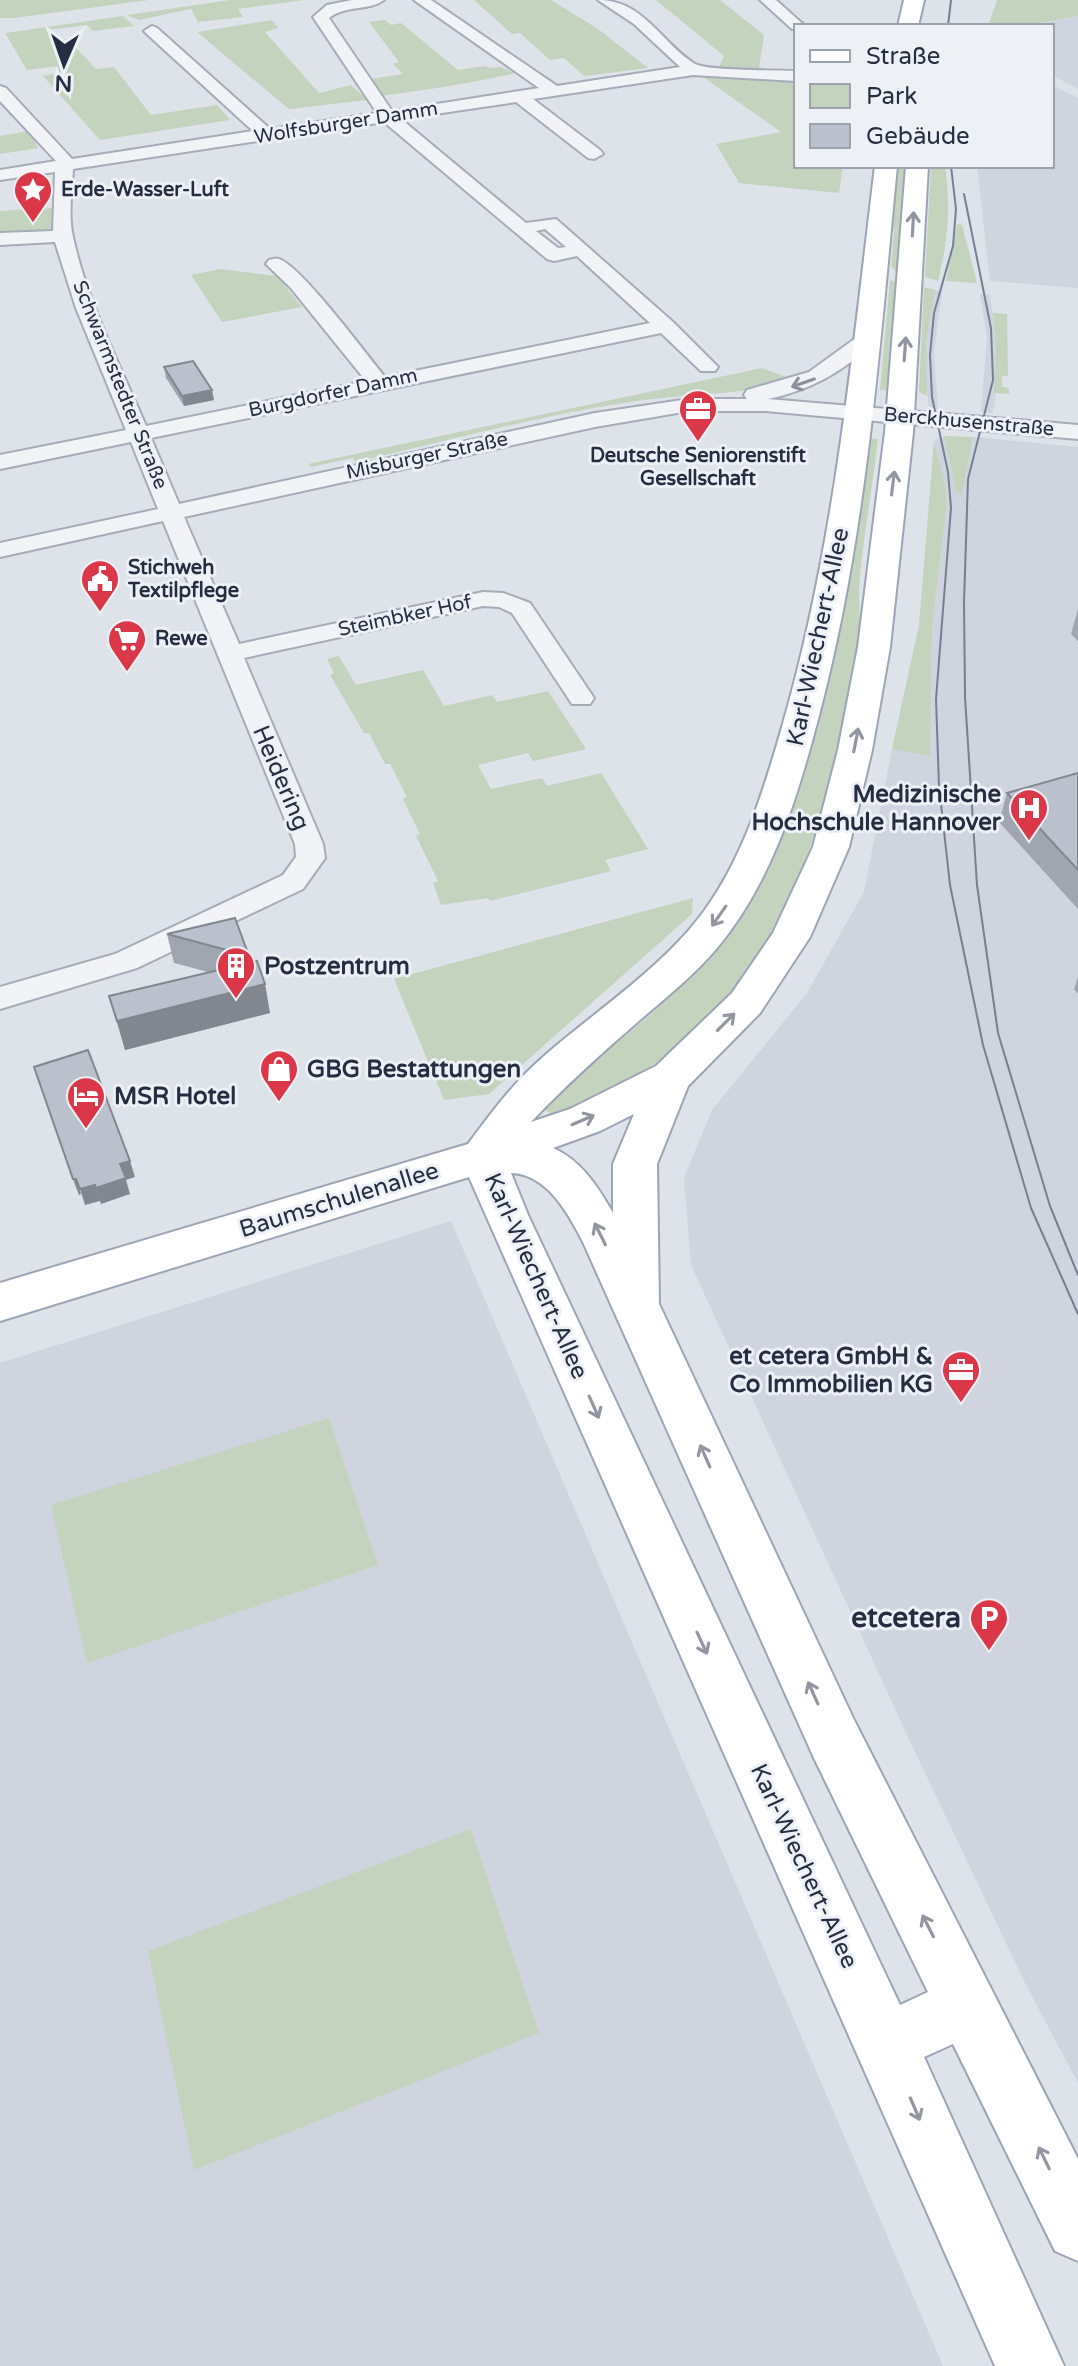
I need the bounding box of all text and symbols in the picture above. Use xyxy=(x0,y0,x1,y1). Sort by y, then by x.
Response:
north arrow xyxy=(24,24,104,104)
legend xyxy=(794,24,1054,168)
text: Straße xyxy=(866,42,940,71)
text: N xyxy=(54,70,73,96)
text: Park xyxy=(866,82,917,111)
street label: Wolfsburger Damm xyxy=(253,97,439,149)
text: Gebäude xyxy=(866,122,970,151)
place icon: Erde-Wasser-Luft xyxy=(12,169,54,224)
place label: Erde-Wasser-Luft xyxy=(61,178,229,202)
one-way arrow xyxy=(906,211,921,238)
street label: Schwarmstedter Straße xyxy=(67,277,173,493)
one-way arrow xyxy=(898,336,913,363)
street label: Burgdorfer Damm xyxy=(246,363,420,423)
one-way arrow xyxy=(791,376,816,391)
office icon: Deutsche Seniorenstift Gesellschaft xyxy=(677,388,719,443)
street label: Berckhusenstraße xyxy=(883,403,1055,441)
street label: Misburger Straße xyxy=(344,427,510,485)
place label: Deutsche Seniorenstift Gesellschaft xyxy=(590,444,806,491)
one-way arrow xyxy=(886,470,901,496)
street label: Karl-Wiechert-Allee xyxy=(781,525,855,749)
place label: Stichweh Textilpflege xyxy=(127,556,239,603)
public building icon: Stichweh Textilpflege xyxy=(79,558,121,613)
street label: Steimbker Hof xyxy=(336,590,474,642)
supermarket icon: Rewe xyxy=(106,618,148,673)
place label: Rewe xyxy=(155,627,207,651)
street label: Heidering xyxy=(246,721,316,835)
one-way arrow xyxy=(850,728,865,753)
place label: Medizinische Hochschule Hannover xyxy=(751,780,1002,837)
hospital icon: Medizinische Hochschule Hannover xyxy=(1008,787,1050,842)
one-way arrow xyxy=(711,904,727,927)
building icon: Postzentrum xyxy=(215,945,257,1000)
place label: Postzentrum xyxy=(264,952,410,981)
one-way arrow xyxy=(716,1013,735,1032)
shop icon: GBG Bestattungen xyxy=(258,1048,300,1103)
place label: GBG Bestattungen xyxy=(307,1055,521,1084)
hotel icon: MSR Hotel xyxy=(65,1075,107,1130)
place label: MSR Hotel xyxy=(114,1082,236,1111)
one-way arrow xyxy=(570,1111,595,1126)
street label: Baumschulenallee xyxy=(236,1156,442,1244)
street label: Karl-Wiechert-Allee xyxy=(478,1169,594,1383)
one-way arrow xyxy=(591,1223,607,1247)
place label: et cetera GmbH & Co Immobilien KG xyxy=(729,1342,933,1399)
office icon: et cetera GmbH & Co Immobilien KG xyxy=(940,1349,982,1404)
one-way arrow xyxy=(587,1395,602,1419)
one-way arrow xyxy=(697,1444,712,1468)
parking icon: etcetera xyxy=(968,1597,1010,1652)
place label: etcetera xyxy=(851,1601,961,1635)
one-way arrow xyxy=(695,1631,710,1655)
one-way arrow xyxy=(804,1681,819,1705)
street label: Karl-Wiechert-Allee xyxy=(744,1759,864,1973)
one-way arrow xyxy=(919,1914,935,1938)
one-way arrow xyxy=(908,2096,923,2121)
one-way arrow xyxy=(1036,2147,1051,2171)

